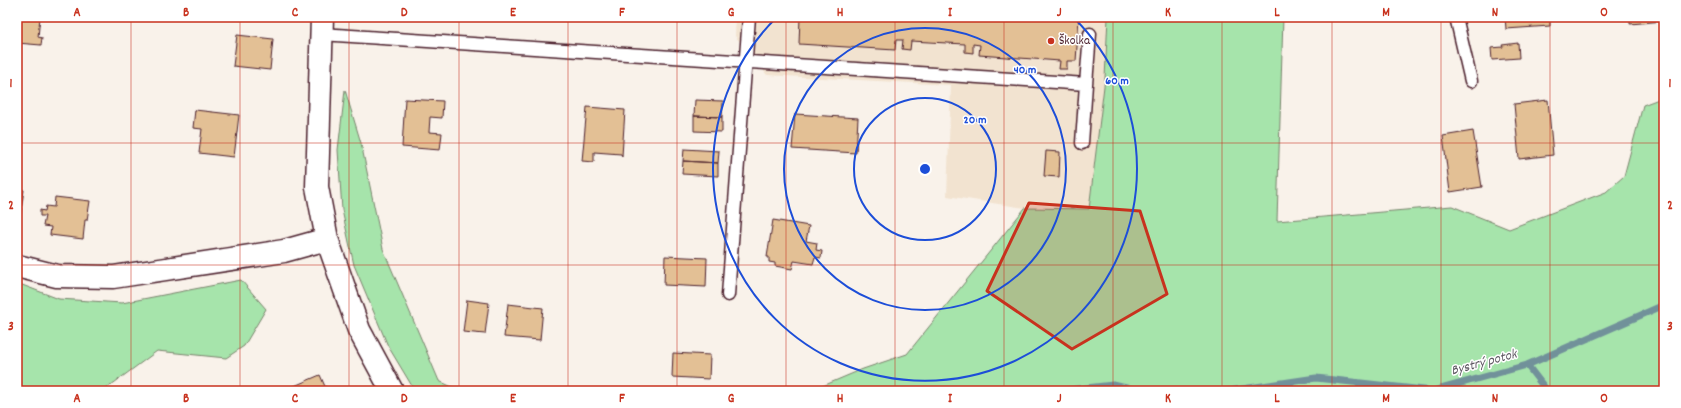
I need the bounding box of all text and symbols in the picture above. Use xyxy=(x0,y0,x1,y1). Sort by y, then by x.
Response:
text: A xyxy=(73,4,81,23)
text: B xyxy=(183,4,189,23)
text: C xyxy=(292,4,299,23)
text: D xyxy=(401,4,408,23)
text: E xyxy=(510,4,517,23)
text: F xyxy=(619,4,625,23)
text: G xyxy=(728,4,735,23)
text: H xyxy=(837,4,844,23)
text: I xyxy=(948,4,953,23)
text: J xyxy=(1057,4,1062,23)
text: K xyxy=(1165,4,1171,23)
text: L xyxy=(1274,4,1280,23)
text: M xyxy=(1382,4,1390,23)
text: N xyxy=(1492,4,1498,23)
text: O xyxy=(1600,4,1608,23)
place label: Školka xyxy=(1059,32,1091,51)
marker: Školka xyxy=(1046,36,1056,46)
text: 40 m xyxy=(1014,62,1036,79)
text: 60 m xyxy=(1105,73,1129,90)
text: 1 xyxy=(10,75,13,94)
text: 1 xyxy=(1669,75,1672,94)
text: 20 m xyxy=(964,112,986,129)
centre of rings xyxy=(918,162,932,176)
text: 2 xyxy=(8,197,14,216)
text: 2 xyxy=(1667,197,1673,216)
text: 3 xyxy=(8,318,14,337)
text: 3 xyxy=(1667,318,1673,337)
water label: Bystrý potok xyxy=(1449,344,1520,381)
text: A xyxy=(73,390,81,408)
text: B xyxy=(183,390,189,408)
text: C xyxy=(292,390,299,408)
text: D xyxy=(401,390,408,408)
text: E xyxy=(510,390,517,408)
text: F xyxy=(619,390,625,408)
text: G xyxy=(728,390,735,408)
text: H xyxy=(837,390,844,408)
text: I xyxy=(948,390,953,408)
text: J xyxy=(1057,390,1062,408)
text: K xyxy=(1165,390,1171,408)
text: L xyxy=(1274,390,1280,408)
text: M xyxy=(1382,390,1390,408)
text: N xyxy=(1492,390,1498,408)
text: O xyxy=(1600,390,1608,408)

